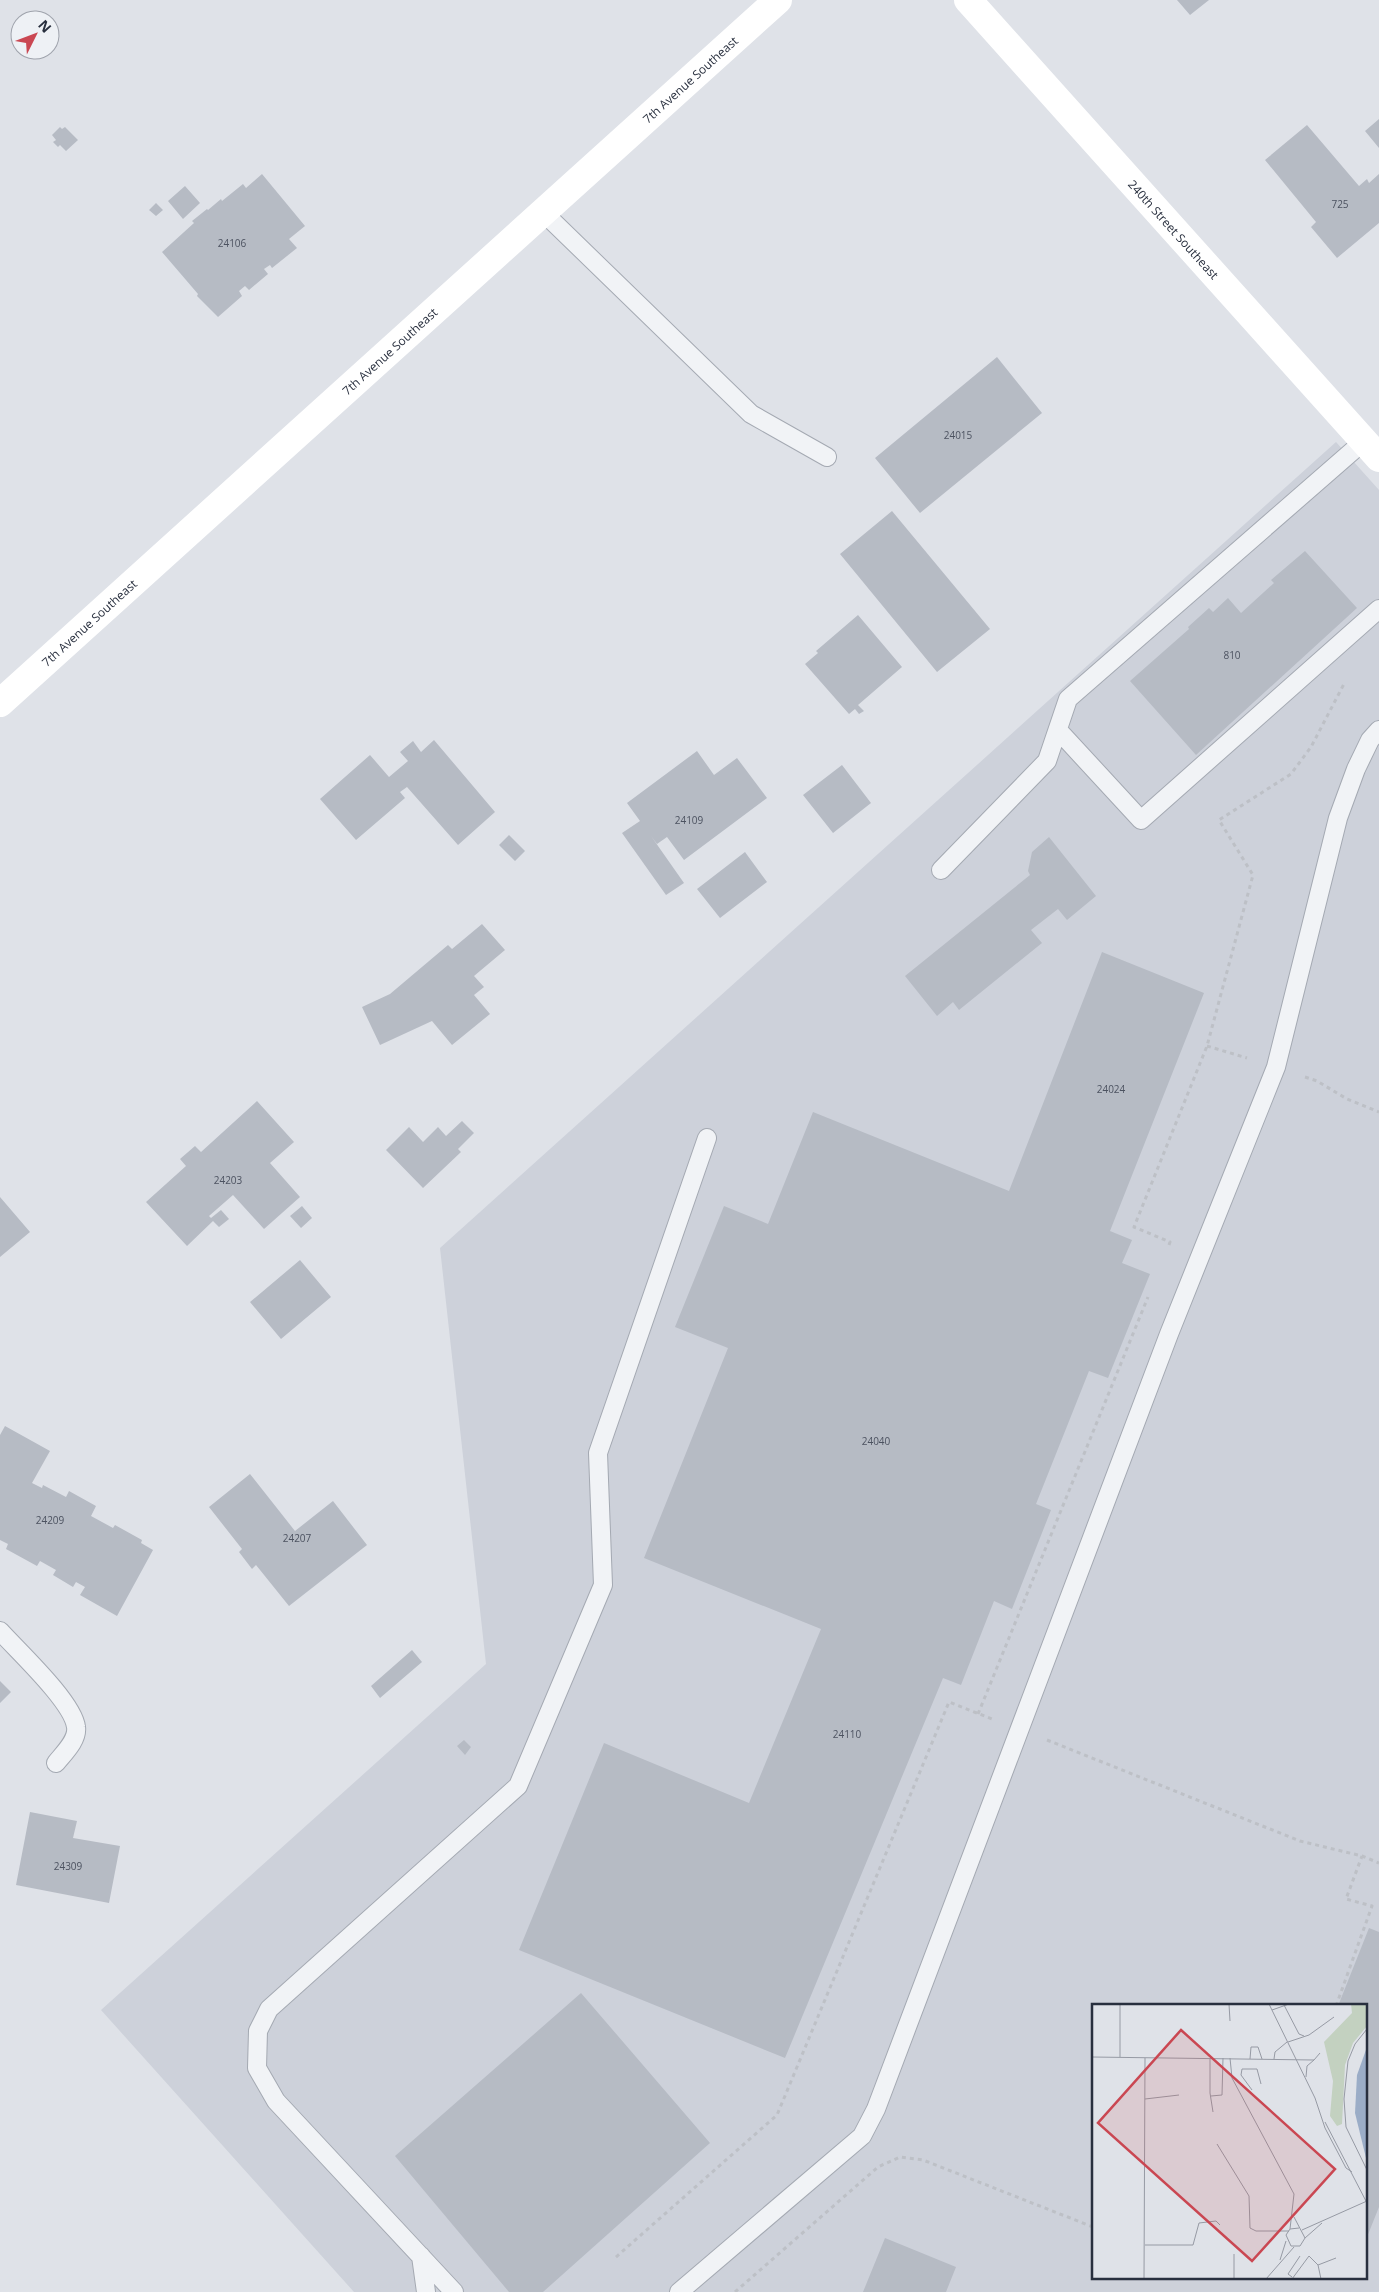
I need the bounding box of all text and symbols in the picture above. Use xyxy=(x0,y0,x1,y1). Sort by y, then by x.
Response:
north arrow xyxy=(10,10,60,60)
text: N xyxy=(34,15,56,37)
street label: 7th Avenue Southeast xyxy=(639,32,741,127)
street label: 240th Street Southeast xyxy=(1125,176,1223,283)
house number: 725 xyxy=(1331,197,1349,211)
house number: 24106 xyxy=(218,236,247,250)
street label: 7th Avenue Southeast xyxy=(338,304,441,398)
house number: 24015 xyxy=(944,428,973,442)
street label: 7th Avenue Southeast xyxy=(38,575,140,670)
house number: 810 xyxy=(1223,648,1241,662)
house number: 24109 xyxy=(675,813,704,827)
house number: 24024 xyxy=(1097,1082,1126,1096)
house number: 24203 xyxy=(214,1173,243,1187)
house number: 24040 xyxy=(862,1434,891,1448)
house number: 24209 xyxy=(36,1513,65,1527)
house number: 24207 xyxy=(283,1531,312,1545)
house number: 24110 xyxy=(833,1727,862,1741)
house number: 24309 xyxy=(54,1859,83,1873)
inset map xyxy=(1092,2004,1366,2280)

